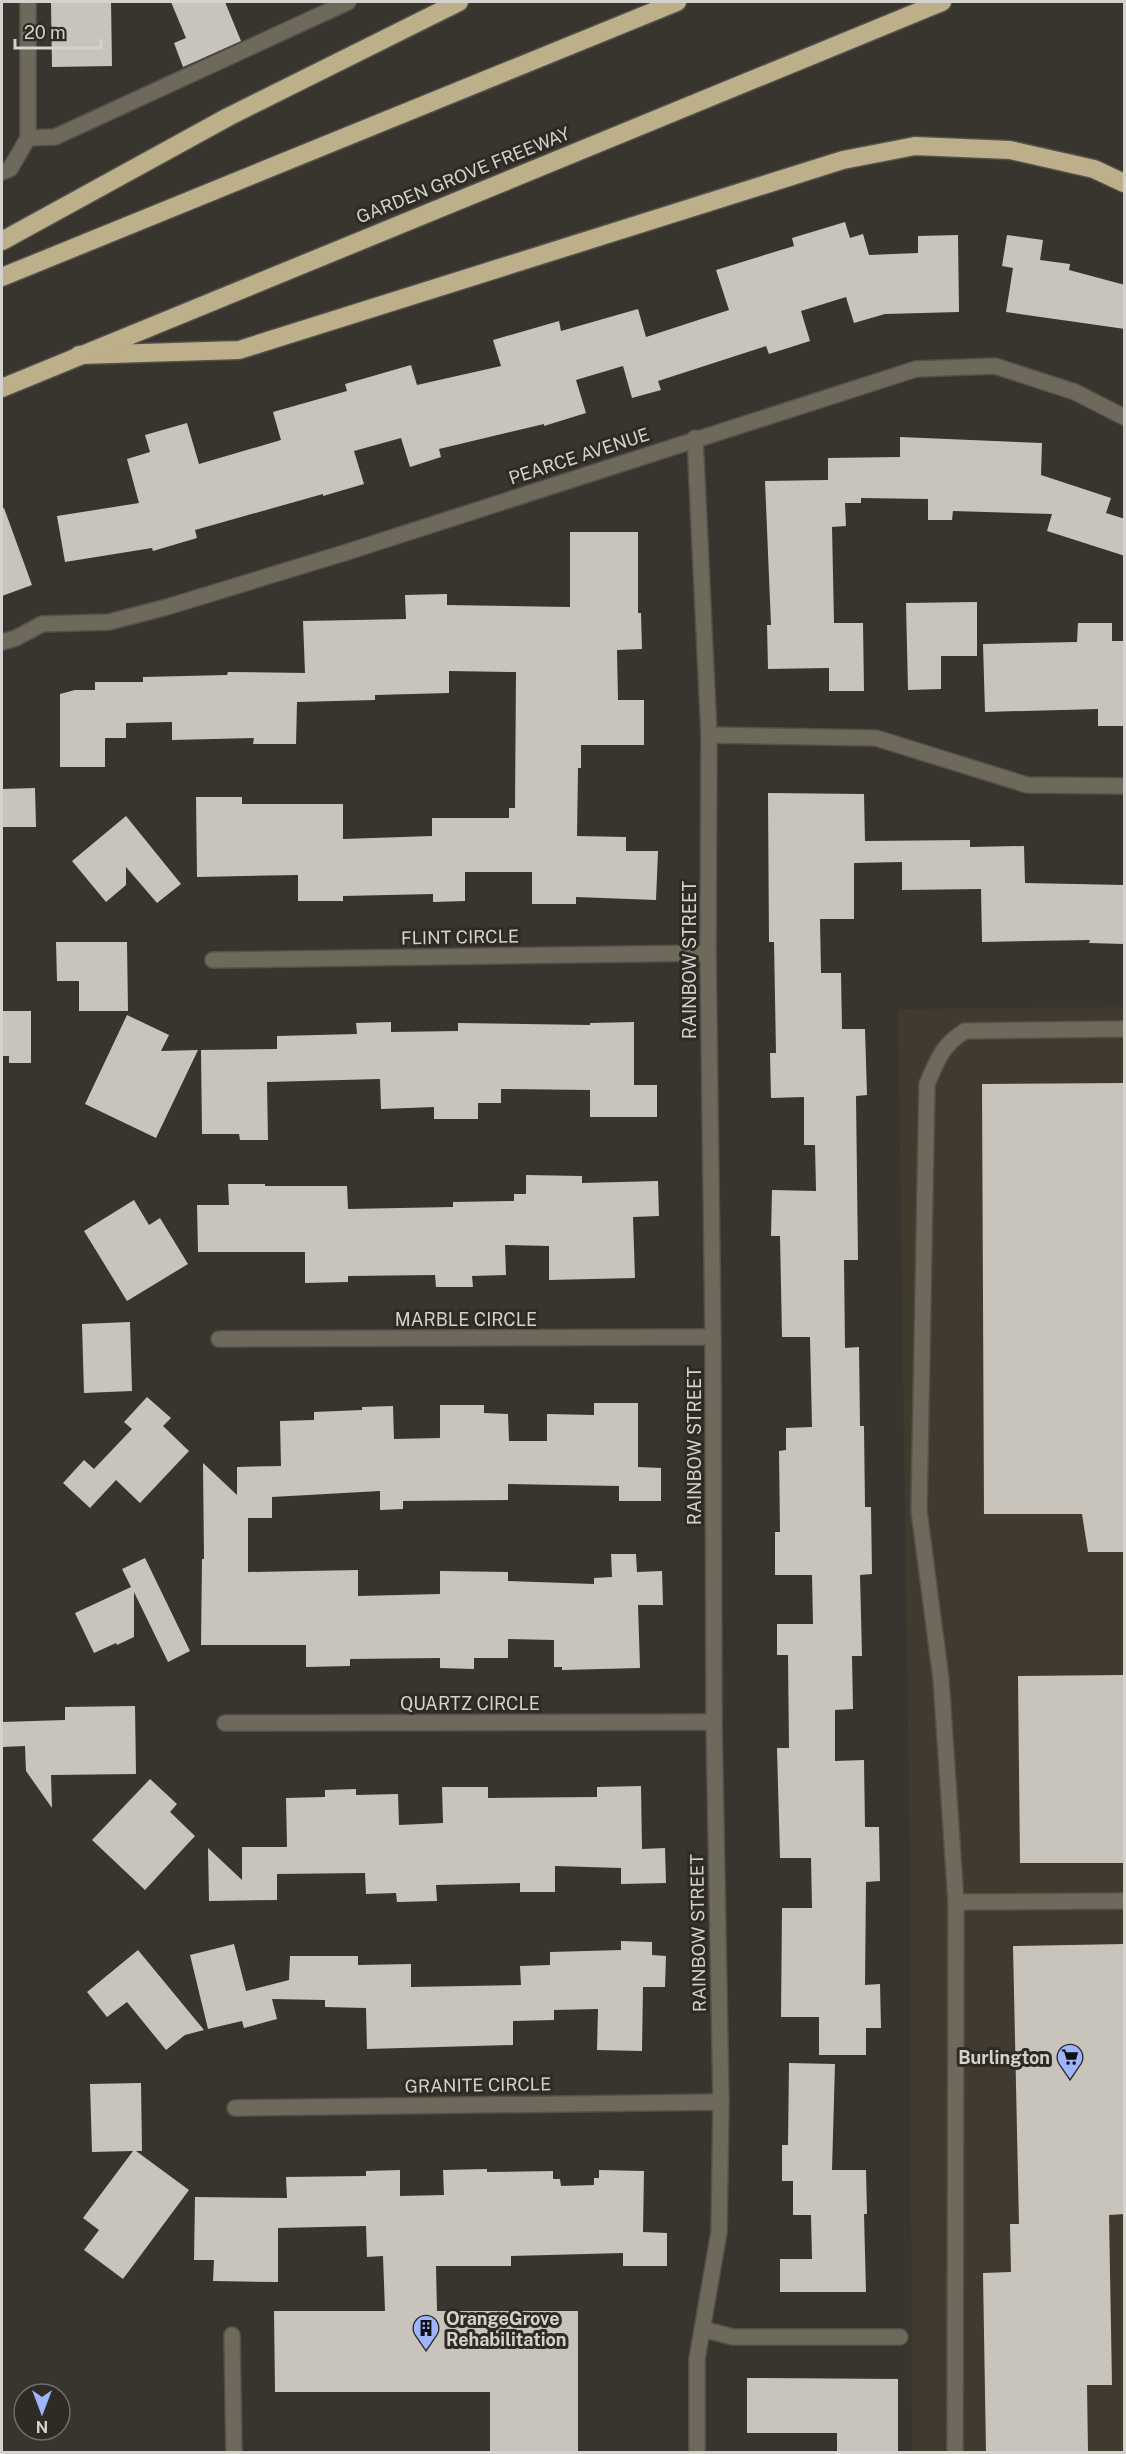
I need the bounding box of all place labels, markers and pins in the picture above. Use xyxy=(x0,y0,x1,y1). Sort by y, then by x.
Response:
supermarket icon: Burlington xyxy=(1055,2042,1085,2080)
place label: Burlington xyxy=(958,2047,1050,2068)
place label: OrangeGrove Rehabilitation xyxy=(446,2308,567,2350)
building icon: OrangeGrove Rehabilitation xyxy=(411,2313,441,2351)

